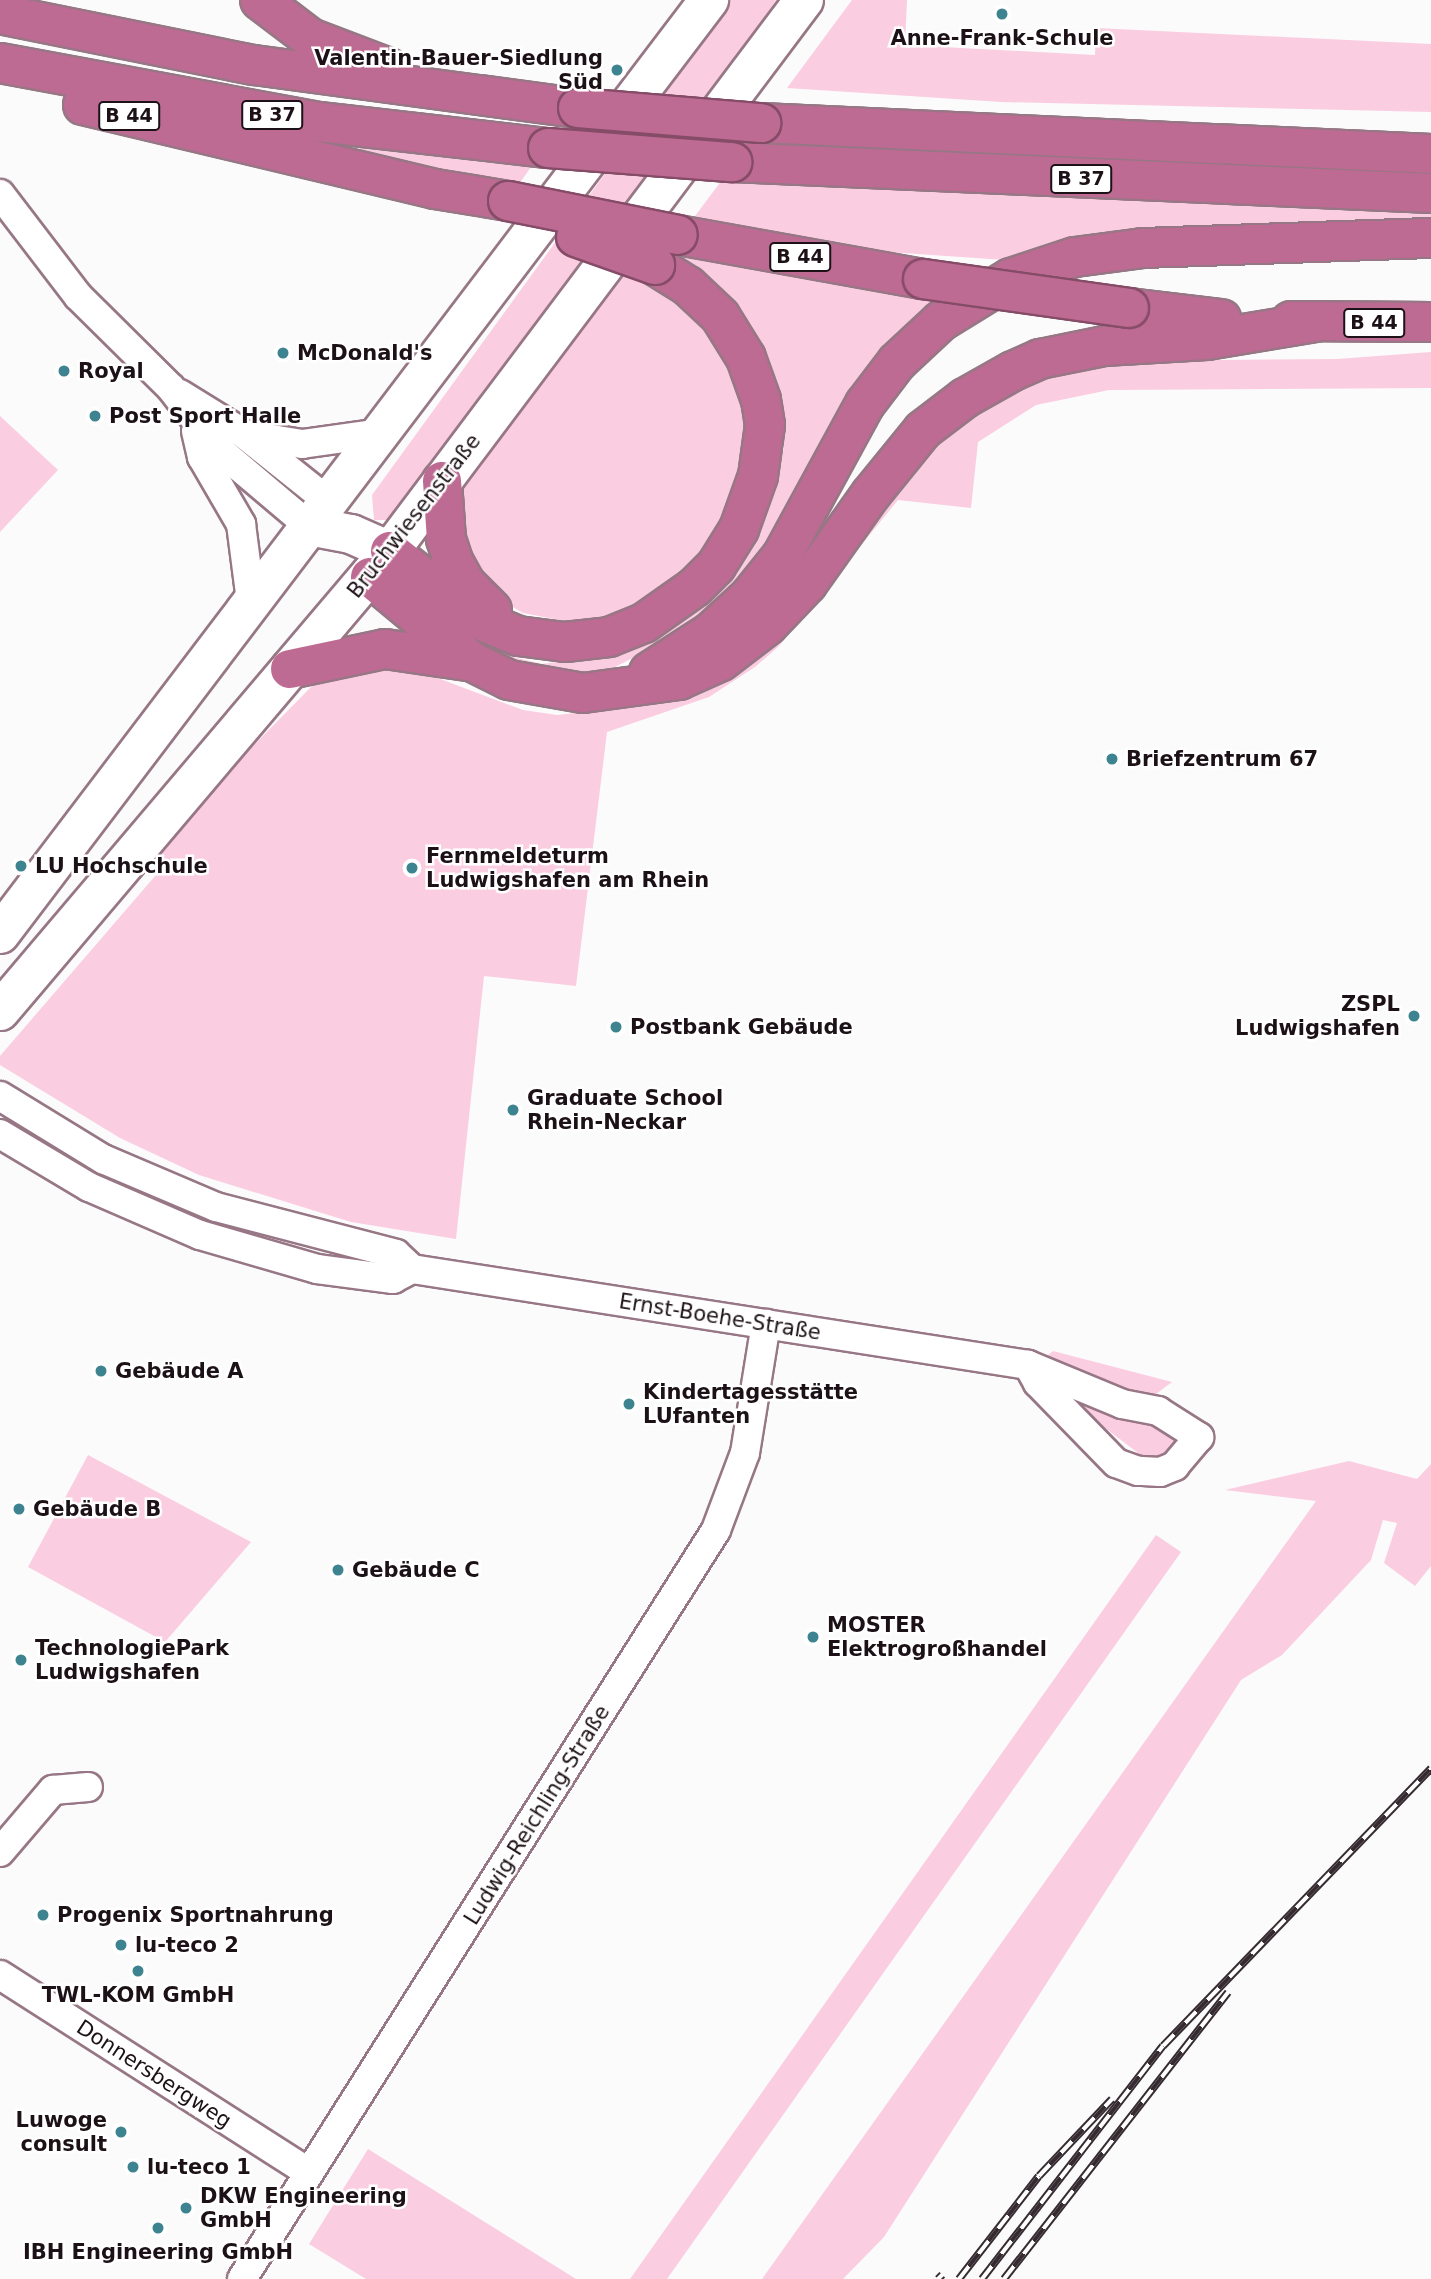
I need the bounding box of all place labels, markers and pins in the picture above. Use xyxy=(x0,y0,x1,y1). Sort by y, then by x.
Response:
marker: Anne-Frank-Schule xyxy=(994,6,1010,22)
place label: Anne-Frank-Schule xyxy=(890,25,1114,51)
place label: Valentin-Bauer-Siedlung Süd xyxy=(314,45,603,95)
marker: Valentin-Bauer-Siedlung Süd xyxy=(609,62,625,78)
place label: McDonald's xyxy=(297,340,432,366)
marker: McDonald's xyxy=(275,345,291,361)
place label: Royal xyxy=(78,358,144,384)
marker: Royal xyxy=(56,363,72,379)
place label: Post Sport Halle xyxy=(109,403,301,429)
marker: Post Sport Halle xyxy=(87,408,103,424)
place label: Briefzentrum 67 xyxy=(1126,746,1318,772)
marker: Briefzentrum 67 xyxy=(1104,751,1120,767)
place label: Fernmeldeturm Ludwigshafen am Rhein xyxy=(426,843,709,893)
place label: LU Hochschule xyxy=(35,853,208,879)
marker: LU Hochschule xyxy=(13,858,29,874)
marker: Fernmeldeturm Ludwigshafen am Rhein xyxy=(404,860,420,876)
place label: ZSPL Ludwigshafen xyxy=(1235,991,1400,1041)
marker: ZSPL Ludwigshafen xyxy=(1406,1008,1422,1024)
place label: Postbank Gebäude xyxy=(630,1014,853,1040)
marker: Postbank Gebäude xyxy=(608,1019,624,1035)
place label: Graduate School Rhein-Neckar xyxy=(527,1085,723,1135)
marker: Graduate School Rhein-Neckar xyxy=(505,1102,521,1118)
place label: Gebäude A xyxy=(115,1358,243,1384)
marker: Gebäude A xyxy=(93,1363,109,1379)
place label: Kindertagesstätte LUfanten xyxy=(643,1379,858,1429)
marker: Kindertagesstätte LUfanten xyxy=(621,1396,637,1412)
place label: Gebäude B xyxy=(33,1496,161,1522)
marker: Gebäude B xyxy=(11,1501,27,1517)
place label: Gebäude C xyxy=(352,1557,480,1583)
marker: Gebäude C xyxy=(330,1562,346,1578)
place label: MOSTER Elektrogroßhandel xyxy=(827,1612,1047,1662)
marker: MOSTER Elektrogroßhandel xyxy=(805,1629,821,1645)
place label: TechnologiePark Ludwigshafen xyxy=(35,1635,229,1685)
marker: TechnologiePark Ludwigshafen xyxy=(13,1652,29,1668)
place label: Progenix Sportnahrung xyxy=(57,1902,334,1928)
marker: Progenix Sportnahrung xyxy=(35,1907,51,1923)
place label: lu-teco 2 xyxy=(135,1932,239,1958)
marker: lu-teco 2 xyxy=(113,1937,129,1953)
marker: TWL-KOM GmbH xyxy=(130,1963,146,1979)
place label: TWL-KOM GmbH xyxy=(42,1982,234,2008)
place label: Luwoge consult xyxy=(16,2107,107,2157)
marker: Luwoge consult xyxy=(113,2124,129,2140)
place label: lu-teco 1 xyxy=(147,2154,251,2180)
marker: lu-teco 1 xyxy=(125,2159,141,2175)
place label: DKW Engineering GmbH xyxy=(200,2183,407,2233)
marker: DKW Engineering GmbH xyxy=(178,2200,194,2216)
marker: IBH Engineering GmbH xyxy=(150,2220,166,2236)
place label: IBH Engineering GmbH xyxy=(23,2239,293,2265)

